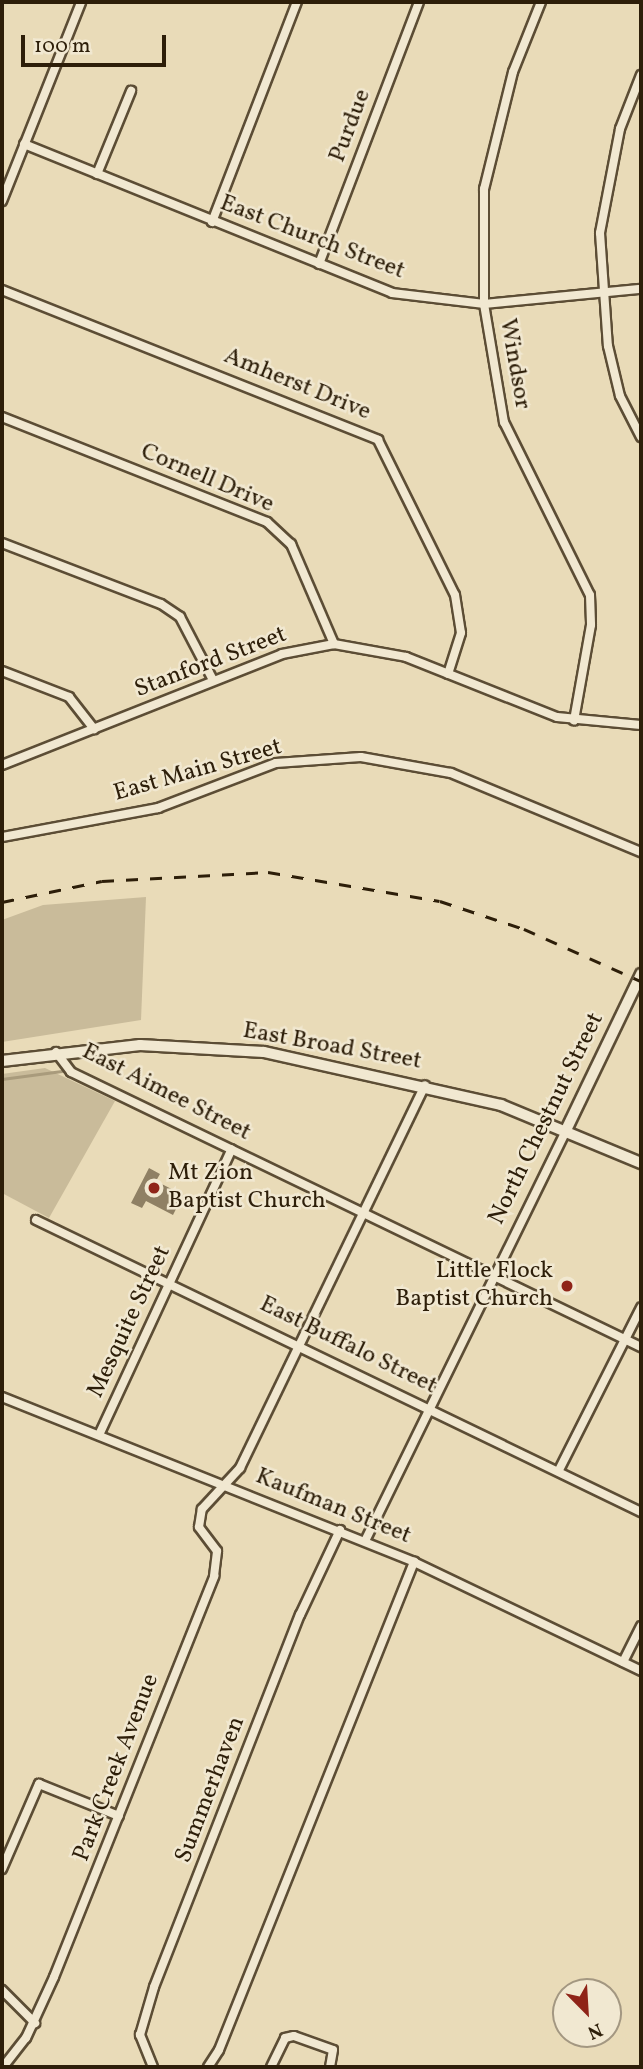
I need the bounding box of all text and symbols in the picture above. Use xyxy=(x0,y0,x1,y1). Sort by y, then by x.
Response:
scale bar xyxy=(24,21,170,65)
text: 100 m xyxy=(34,32,91,61)
street label: Purdue xyxy=(324,85,378,167)
street label: East Church Street xyxy=(216,190,408,286)
street label: Windsor xyxy=(492,316,536,412)
street label: Amherst Drive xyxy=(219,342,375,428)
street label: Cornell Drive xyxy=(136,438,278,520)
street label: Stanford Street xyxy=(131,621,291,705)
street label: East Main Street xyxy=(111,733,285,809)
street label: North Chestnut Street xyxy=(483,1008,611,1230)
street label: East Broad Street xyxy=(240,1017,424,1077)
street label: East Aimee Street xyxy=(77,1038,255,1148)
place label: Mt Zion Baptist Church xyxy=(168,1160,326,1216)
marker: Mt Zion Baptist Church xyxy=(146,1180,162,1196)
street label: Mesquite Street xyxy=(82,1241,178,1403)
place label: Little Flock Baptist Church xyxy=(395,1258,553,1314)
marker: Little Flock Baptist Church xyxy=(559,1278,575,1294)
street label: East Buffalo Street xyxy=(255,1291,441,1401)
street label: Kaufman Street xyxy=(251,1463,415,1551)
street label: Park Creek Avenue xyxy=(68,1670,166,1866)
street label: Summerhaven xyxy=(170,1713,252,1867)
north arrow xyxy=(552,1978,622,2048)
text: N xyxy=(583,2016,606,2045)

